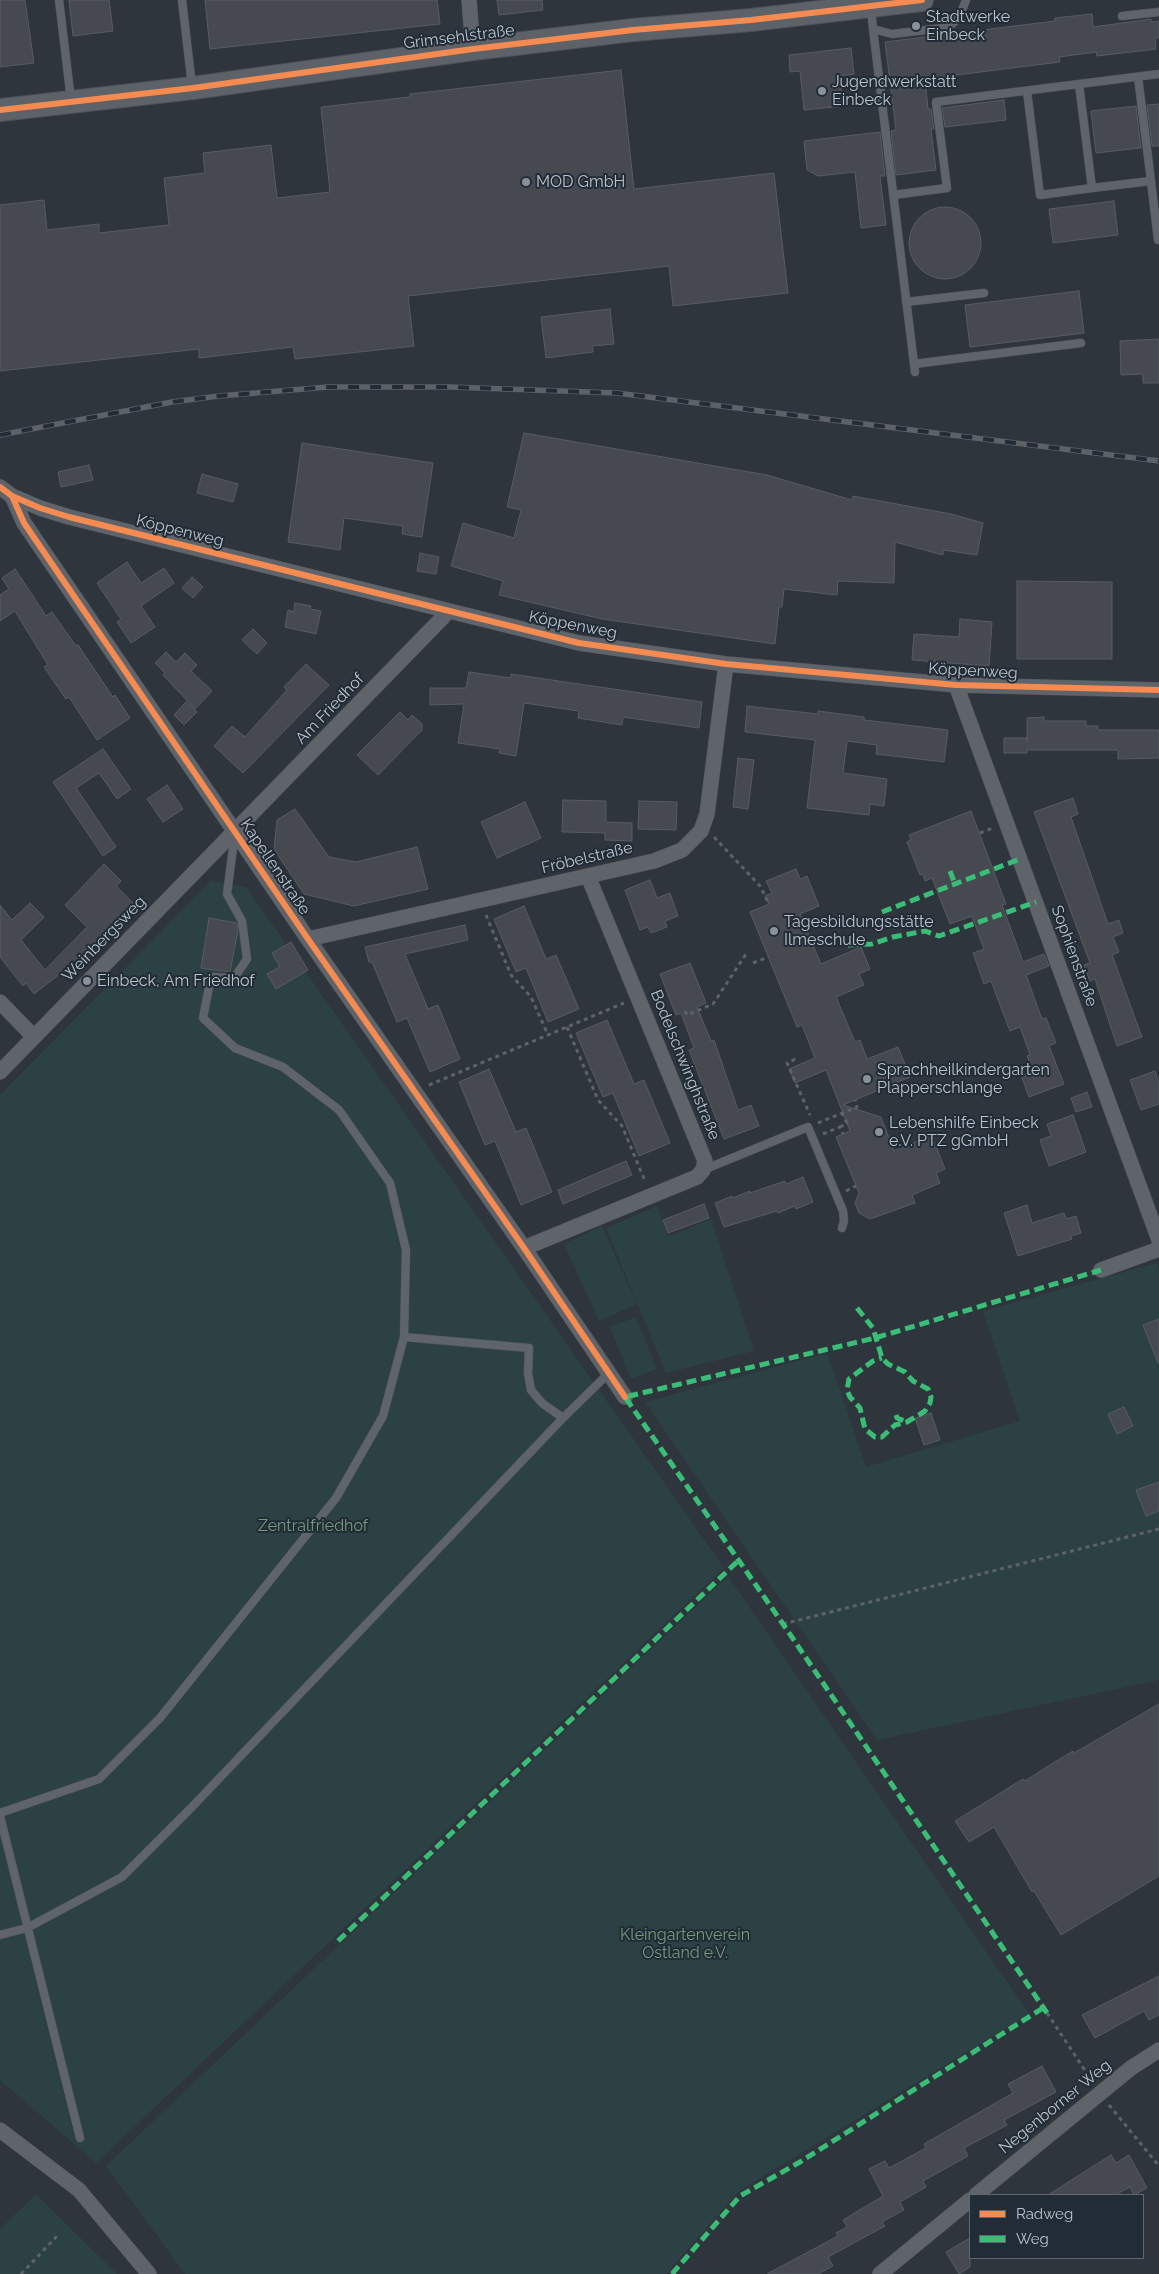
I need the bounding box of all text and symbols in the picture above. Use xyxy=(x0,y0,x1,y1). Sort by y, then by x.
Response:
place label: Stadtwerke Einbeck xyxy=(926,7,1010,45)
marker: Stadtwerke Einbeck xyxy=(910,20,922,32)
street label: Grimsehlstraße xyxy=(402,21,516,53)
place label: Jugendwerkstatt Einbeck xyxy=(832,72,956,110)
marker: Jugendwerkstatt Einbeck xyxy=(816,85,828,97)
place label: MOD GmbH xyxy=(536,172,625,192)
marker: MOD GmbH xyxy=(520,176,532,188)
street label: Köppenweg xyxy=(134,511,226,551)
street label: Köppenweg xyxy=(527,607,619,643)
street label: Köppenweg xyxy=(928,659,1018,683)
street label: Am Friedhof xyxy=(292,670,368,748)
street label: Kapellenstraße xyxy=(236,815,314,919)
street label: Fröbelstraße xyxy=(540,838,634,878)
street label: Weinbergsweg xyxy=(58,892,150,986)
street label: Sophienstraße xyxy=(1047,903,1101,1009)
place label: Tagesbildungsstätte Ilmeschule xyxy=(784,912,934,950)
marker: Tagesbildungsstätte Ilmeschule xyxy=(768,925,780,937)
place label: Einbeck, Am Friedhof xyxy=(97,971,255,991)
marker: Einbeck, Am Friedhof xyxy=(81,975,93,987)
street label: Bodelschwinghstraße xyxy=(646,987,724,1143)
place label: Sprachheilkindergarten Plapperschlange xyxy=(877,1060,1050,1098)
marker: Sprachheilkindergarten Plapperschlange xyxy=(861,1073,873,1085)
place label: Lebenshilfe Einbeck e.V. PTZ gGmbH xyxy=(889,1113,1039,1151)
marker: Lebenshilfe Einbeck e.V. PTZ gGmbH xyxy=(873,1126,885,1138)
park label: Zentralfriedhof xyxy=(258,1516,368,1536)
park label: Kleingartenverein Ostland e.V. xyxy=(620,1925,750,1963)
street label: Negenborner Weg xyxy=(995,2056,1115,2158)
legend xyxy=(969,2194,1144,2259)
text: Radweg xyxy=(1016,2205,1073,2223)
text: Weg xyxy=(1016,2230,1049,2248)

